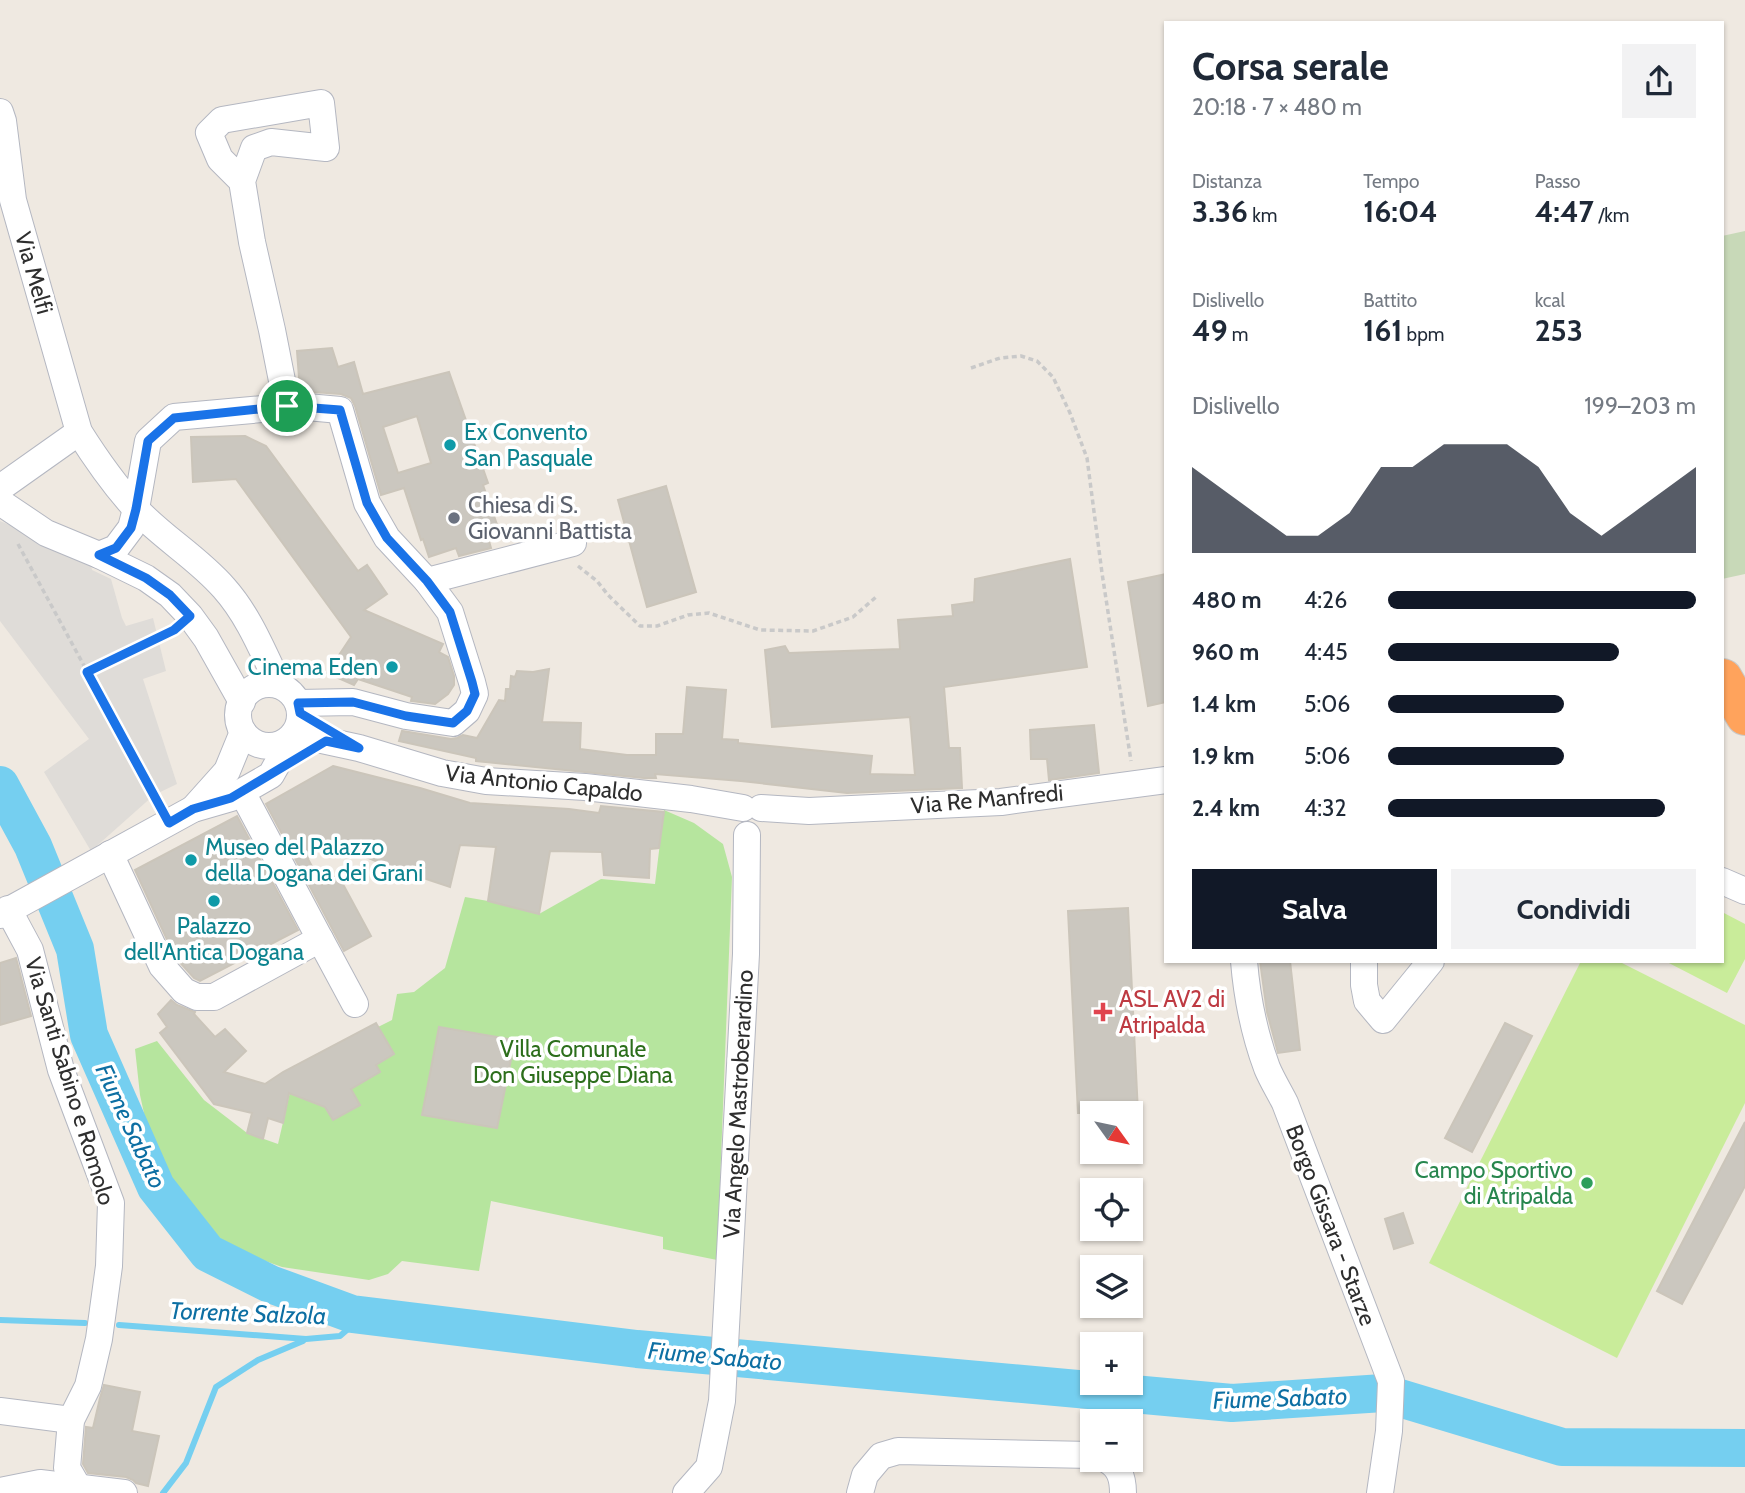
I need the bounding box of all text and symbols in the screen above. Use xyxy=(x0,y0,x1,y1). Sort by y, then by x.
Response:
text: Corsa serale xyxy=(1192,43,1389,90)
button: share xyxy=(1622,44,1696,118)
text: 20:18 · 7 × 480 m xyxy=(1192,93,1362,121)
text: Distanza xyxy=(1192,170,1262,193)
text: Tempo xyxy=(1363,170,1419,193)
text: Passo xyxy=(1535,170,1581,193)
text: 3.36 xyxy=(1192,193,1248,230)
text: 16:04 xyxy=(1363,193,1438,230)
text: 4:47 xyxy=(1535,193,1594,230)
text: km xyxy=(1248,204,1277,227)
text: /km xyxy=(1594,204,1629,227)
street label: Via Melfi xyxy=(9,229,59,317)
text: Dislivello xyxy=(1192,289,1264,312)
text: Battito xyxy=(1363,289,1417,312)
text: kcal xyxy=(1535,289,1565,312)
text: 49 xyxy=(1192,312,1228,349)
text: 161 xyxy=(1363,312,1402,349)
text: 253 xyxy=(1535,312,1583,349)
text: m xyxy=(1228,323,1248,346)
text: bpm xyxy=(1402,323,1444,346)
pin xyxy=(257,376,317,436)
icon: arrive xyxy=(268,387,306,425)
text: Dislivello xyxy=(1192,392,1280,420)
text: 199–203 m xyxy=(1584,392,1696,420)
place label: Ex Convento San Pasquale xyxy=(464,418,593,472)
marker: Ex Convento San Pasquale xyxy=(442,437,458,453)
place label: Chiesa di S. Giovanni Battista xyxy=(468,491,632,545)
marker: Chiesa di S. Giovanni Battista xyxy=(446,510,462,526)
text: 480 m xyxy=(1192,586,1262,614)
text: 4:26 xyxy=(1304,586,1347,614)
text: 960 m xyxy=(1192,638,1259,666)
text: 4:45 xyxy=(1304,638,1348,666)
place label: Cinema Eden xyxy=(247,653,378,681)
marker: Cinema Eden xyxy=(384,659,400,675)
text: 1.4 km xyxy=(1192,690,1256,718)
text: 5:06 xyxy=(1304,690,1350,718)
text: 1.9 km xyxy=(1192,742,1255,770)
text: 5:06 xyxy=(1304,742,1350,770)
street label: Via Antonio Capaldo xyxy=(444,759,644,807)
street label: Via Re Manfredi xyxy=(910,778,1064,820)
text: 2.4 km xyxy=(1192,794,1260,822)
text: 4:32 xyxy=(1304,794,1347,822)
place label: Museo del Palazzo della Dogana dei Grani xyxy=(205,833,423,887)
marker: Museo del Palazzo della Dogana dei Grani xyxy=(183,852,199,868)
button: Salva xyxy=(1192,869,1437,949)
button: Condividi xyxy=(1451,869,1696,949)
marker: Palazzo dell'Antica Dogana xyxy=(206,893,222,909)
place label: Palazzo dell'Antica Dogana xyxy=(124,912,304,966)
street label: Via Santi Sabino e Romolo xyxy=(19,954,121,1208)
street label: Via Angelo Mastroberardino xyxy=(717,969,759,1239)
place label: ASL AV2 di Atripalda xyxy=(1119,985,1225,1039)
marker: ASL AV2 di Atripalda xyxy=(1093,1002,1113,1022)
park label: Villa Comunale Don Giuseppe Diana xyxy=(473,1035,673,1089)
water label: Fiume Sabato xyxy=(89,1059,173,1193)
north arrow xyxy=(1080,1101,1143,1164)
map controls xyxy=(1080,1101,1143,1472)
street label: Borgo Gissara - Starze xyxy=(1280,1121,1382,1330)
place label: Campo Sportivo di Atripalda xyxy=(1415,1156,1573,1210)
marker: Campo Sportivo di Atripalda xyxy=(1579,1175,1595,1191)
button: locate xyxy=(1080,1178,1143,1241)
button: layers xyxy=(1080,1255,1143,1318)
water label: Torrente Salzola xyxy=(169,1296,327,1330)
button: + xyxy=(1080,1332,1143,1395)
water label: Fiume Sabato xyxy=(647,1336,783,1376)
water label: Fiume Sabato xyxy=(1212,1381,1348,1415)
button: − xyxy=(1080,1409,1143,1472)

